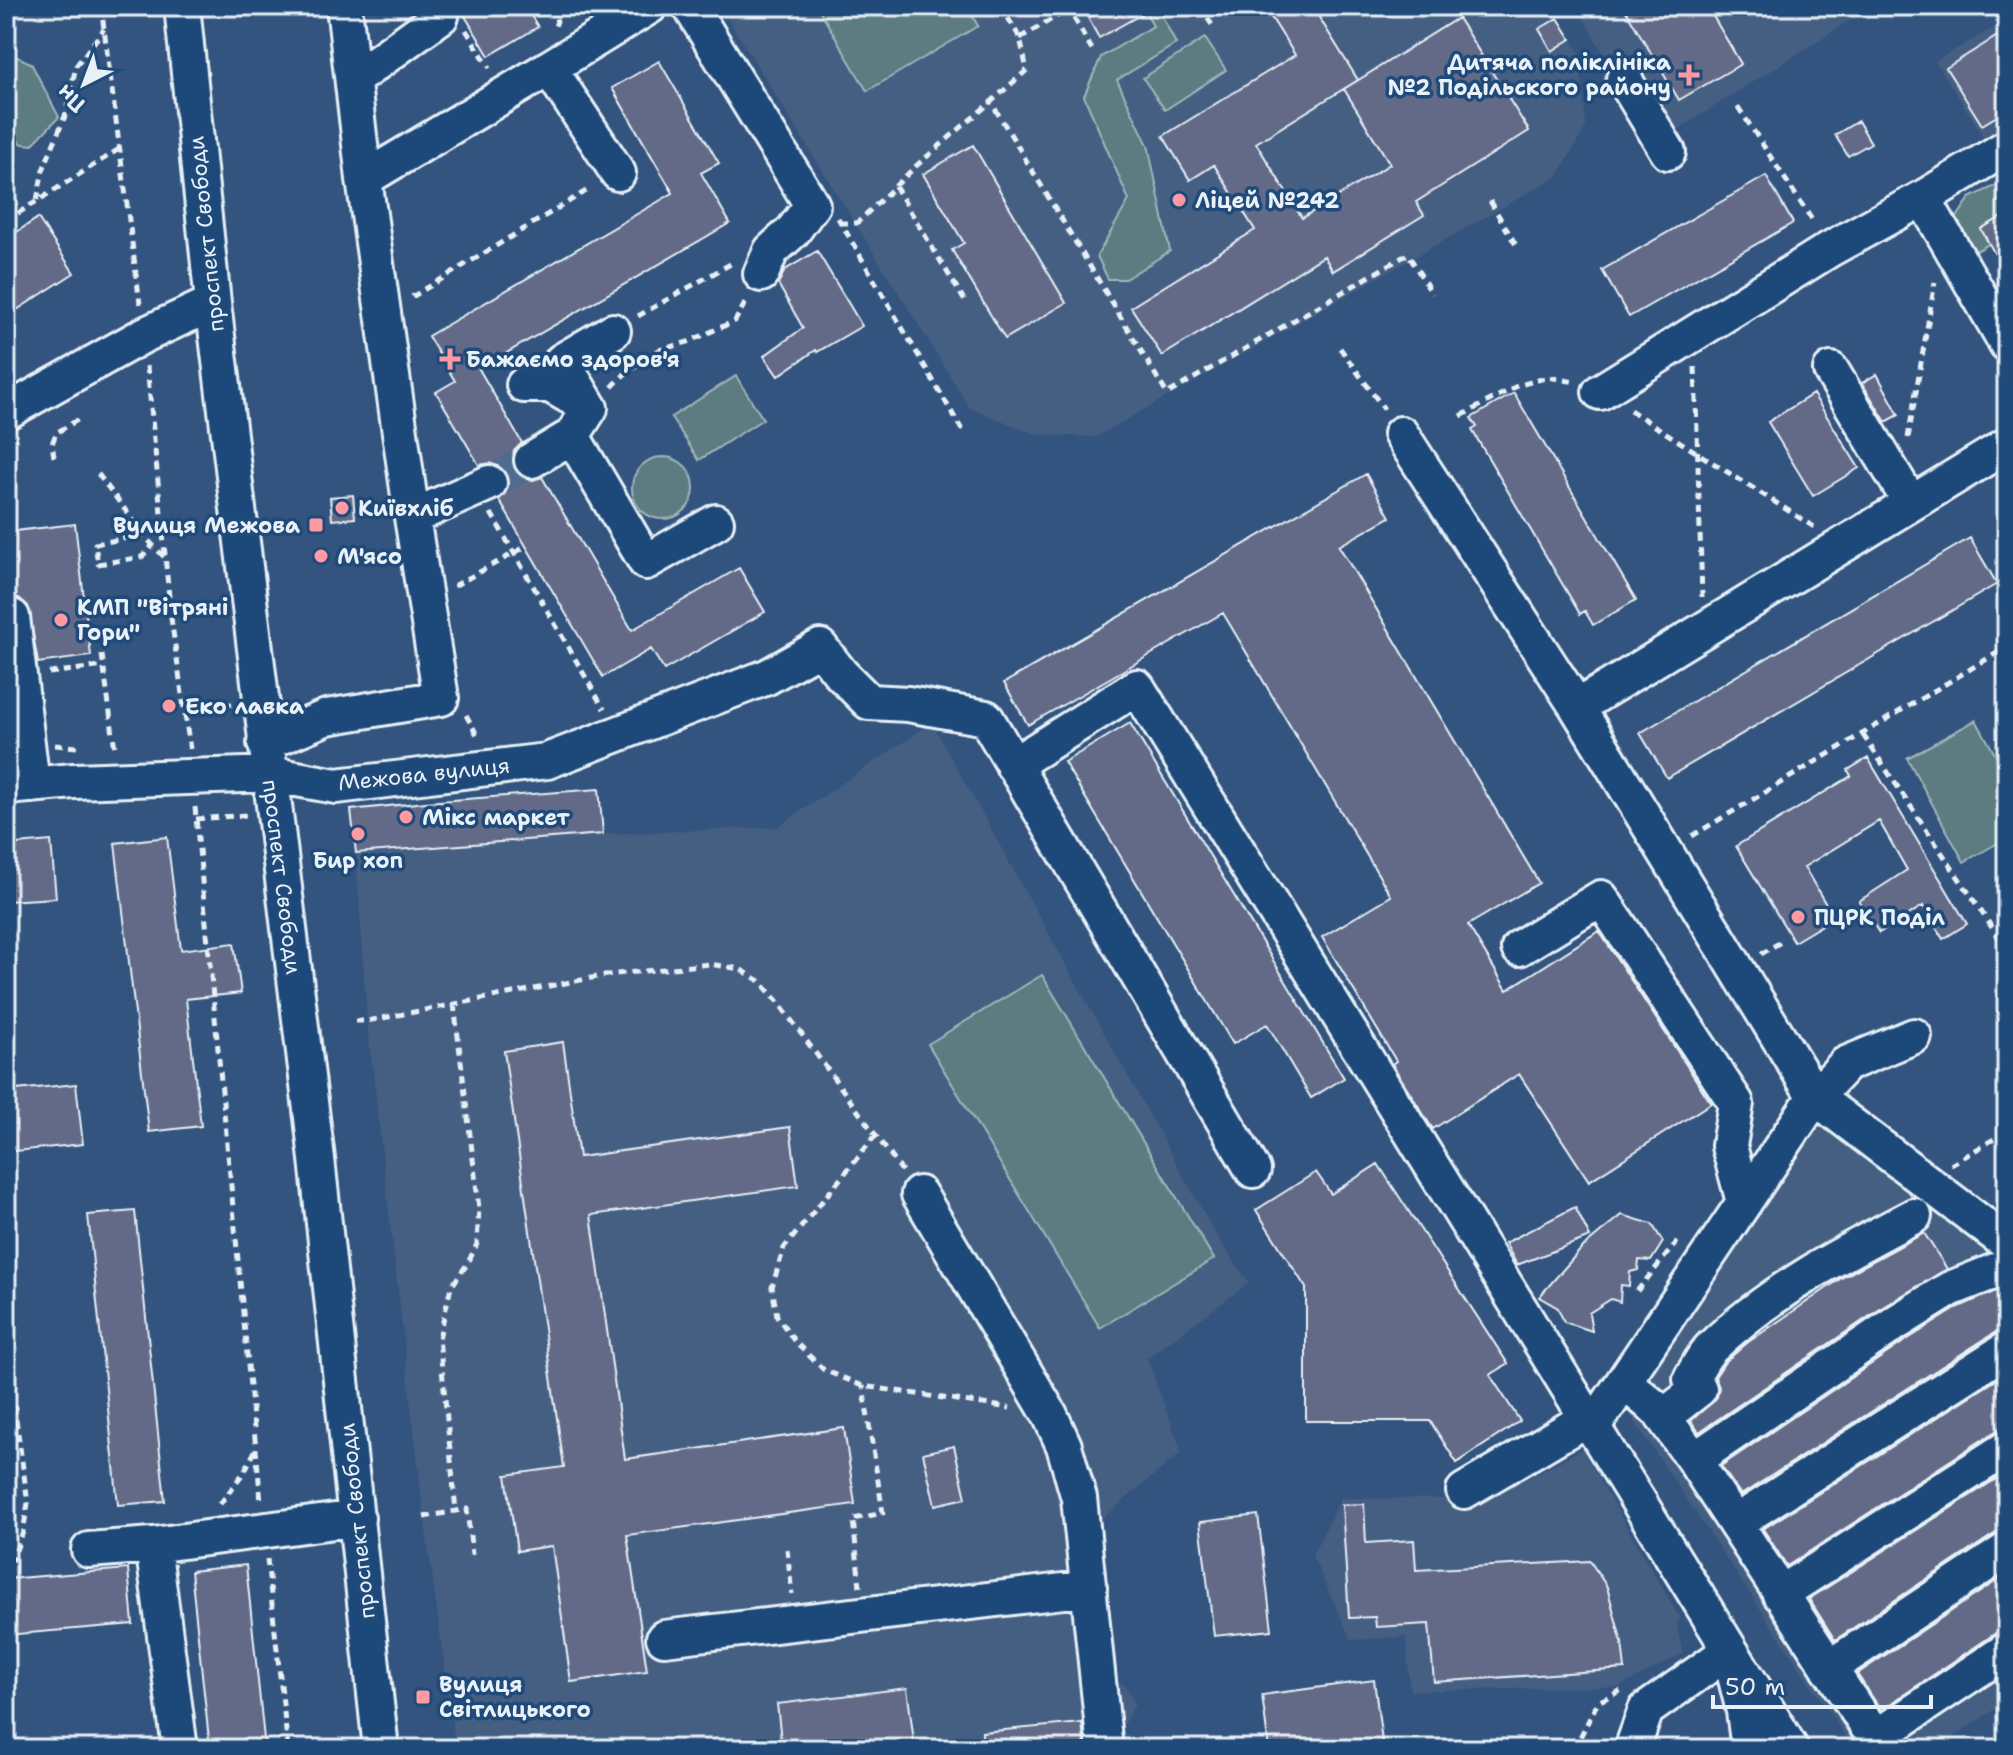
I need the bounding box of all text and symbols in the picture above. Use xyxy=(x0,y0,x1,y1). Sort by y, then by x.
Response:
north arrow xyxy=(44,44,124,124)
place label: Дитяча поліклініка №2 Подільского району xyxy=(1387,48,1671,102)
marker: Дитяча поліклініка №2 Подільского району xyxy=(1678,64,1700,86)
text: Пн xyxy=(50,78,91,119)
street label: проспект Свободи xyxy=(181,135,231,333)
place label: Ліцей №242 xyxy=(1195,186,1339,215)
marker: Ліцей №242 xyxy=(1170,191,1188,209)
place label: Бажаємо здоров'я xyxy=(466,345,680,374)
marker: Бажаємо здоров'я xyxy=(441,350,459,368)
place label: Київхліб xyxy=(358,494,454,523)
marker: Київхліб xyxy=(333,499,351,517)
place label: Вулиця Межова xyxy=(113,511,300,540)
marker: Вулиця Межова xyxy=(307,516,325,534)
place label: М'ясо xyxy=(337,542,402,571)
marker: М'ясо xyxy=(312,547,330,565)
place label: КМП "Вітряні Гори" xyxy=(77,593,229,647)
marker: КМП "Вітряні Гори" xyxy=(52,611,70,629)
place label: Еко лавка xyxy=(185,692,304,721)
marker: Еко лавка xyxy=(160,697,178,715)
street label: Межова вулиця xyxy=(337,751,511,797)
street label: проспект Свободи xyxy=(256,778,308,976)
place label: Мікс маркет xyxy=(422,803,571,832)
marker: Мікс маркет xyxy=(397,808,415,826)
marker: Бир хоп xyxy=(349,825,367,843)
place label: Бир хоп xyxy=(313,846,403,875)
place label: ПЦРК Поділ xyxy=(1814,903,1946,932)
marker: ПЦРК Поділ xyxy=(1789,908,1807,926)
street label: проспект Свободи xyxy=(332,1422,382,1620)
scale bar xyxy=(1713,1659,1931,1709)
place label: Вулиця Світлицького xyxy=(439,1670,591,1724)
text: 50 m xyxy=(1725,1671,1785,1703)
marker: Вулиця Світлицького xyxy=(414,1688,432,1706)

